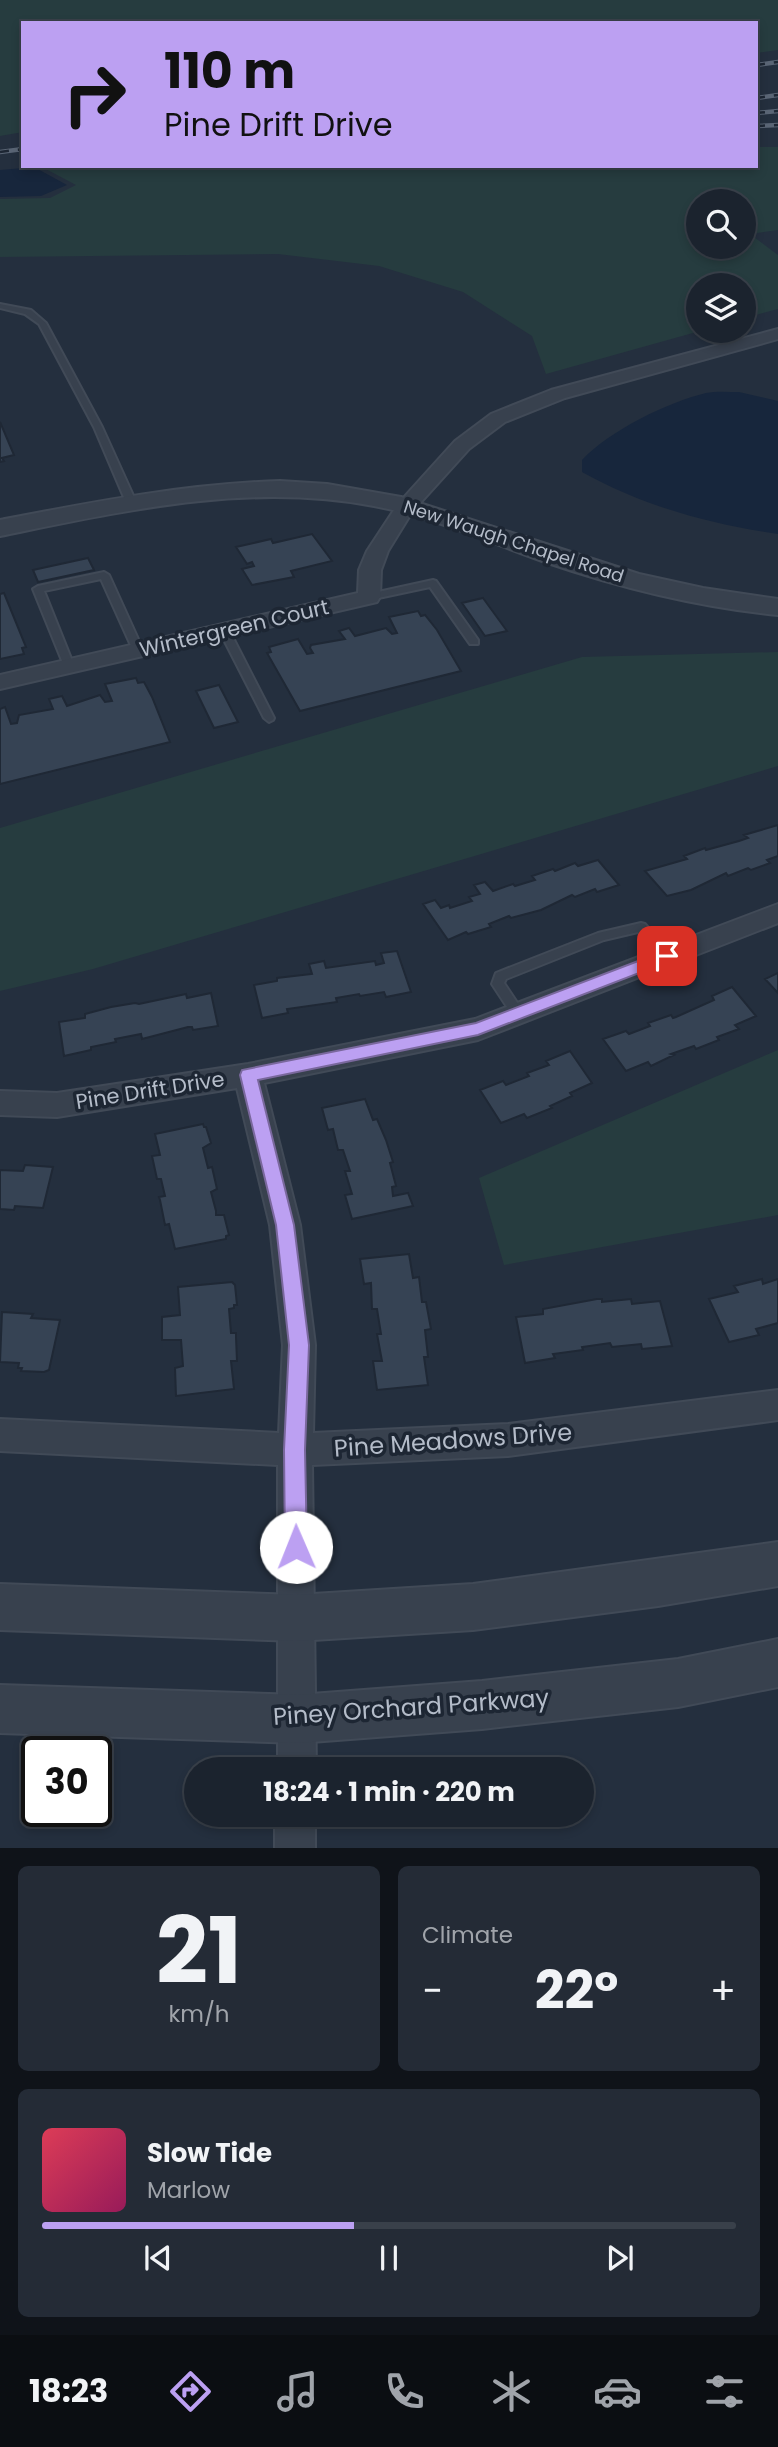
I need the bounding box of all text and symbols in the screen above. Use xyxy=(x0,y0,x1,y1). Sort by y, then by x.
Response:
text: 110 m xyxy=(164,37,295,105)
icon: right xyxy=(49,49,140,140)
text: Pine Drift Drive xyxy=(164,102,393,147)
map controls xyxy=(686,189,756,343)
button: search xyxy=(686,189,756,259)
button: layers xyxy=(686,273,756,343)
street label: New Waugh Chapel Road xyxy=(401,494,627,588)
street label: Wintergreen Court xyxy=(137,592,331,664)
pin xyxy=(637,926,697,986)
icon: arrive xyxy=(648,937,686,975)
street label: Pine Drift Drive xyxy=(74,1064,226,1116)
street label: Pine Meadows Drive xyxy=(333,1415,573,1465)
position arrow xyxy=(259,1510,333,1584)
street label: Piney Orchard Parkway xyxy=(272,1681,550,1733)
speed limit sign: 30 xyxy=(21,1736,112,1827)
text: 18:24 · 1 min · 220 m xyxy=(263,1774,515,1810)
text: 21 xyxy=(156,1887,242,2015)
text: Climate xyxy=(422,1919,513,1951)
text: 22° xyxy=(535,1954,618,2027)
text: − xyxy=(422,1964,443,2017)
text: + xyxy=(710,1964,736,2017)
text: km/h xyxy=(168,1998,230,2030)
text: Slow Tide xyxy=(147,2135,272,2171)
text: Marlow xyxy=(147,2174,230,2206)
icon: previous xyxy=(139,2239,177,2277)
icon: pause xyxy=(370,2239,408,2277)
icon: next xyxy=(601,2239,639,2277)
icon: directions xyxy=(166,2367,215,2416)
icon: music xyxy=(273,2367,322,2416)
icon: phone xyxy=(380,2367,429,2416)
icon: climate xyxy=(487,2367,536,2416)
icon: car xyxy=(593,2367,642,2416)
icon: filters xyxy=(700,2367,749,2416)
text: 18:23 xyxy=(29,2368,108,2413)

